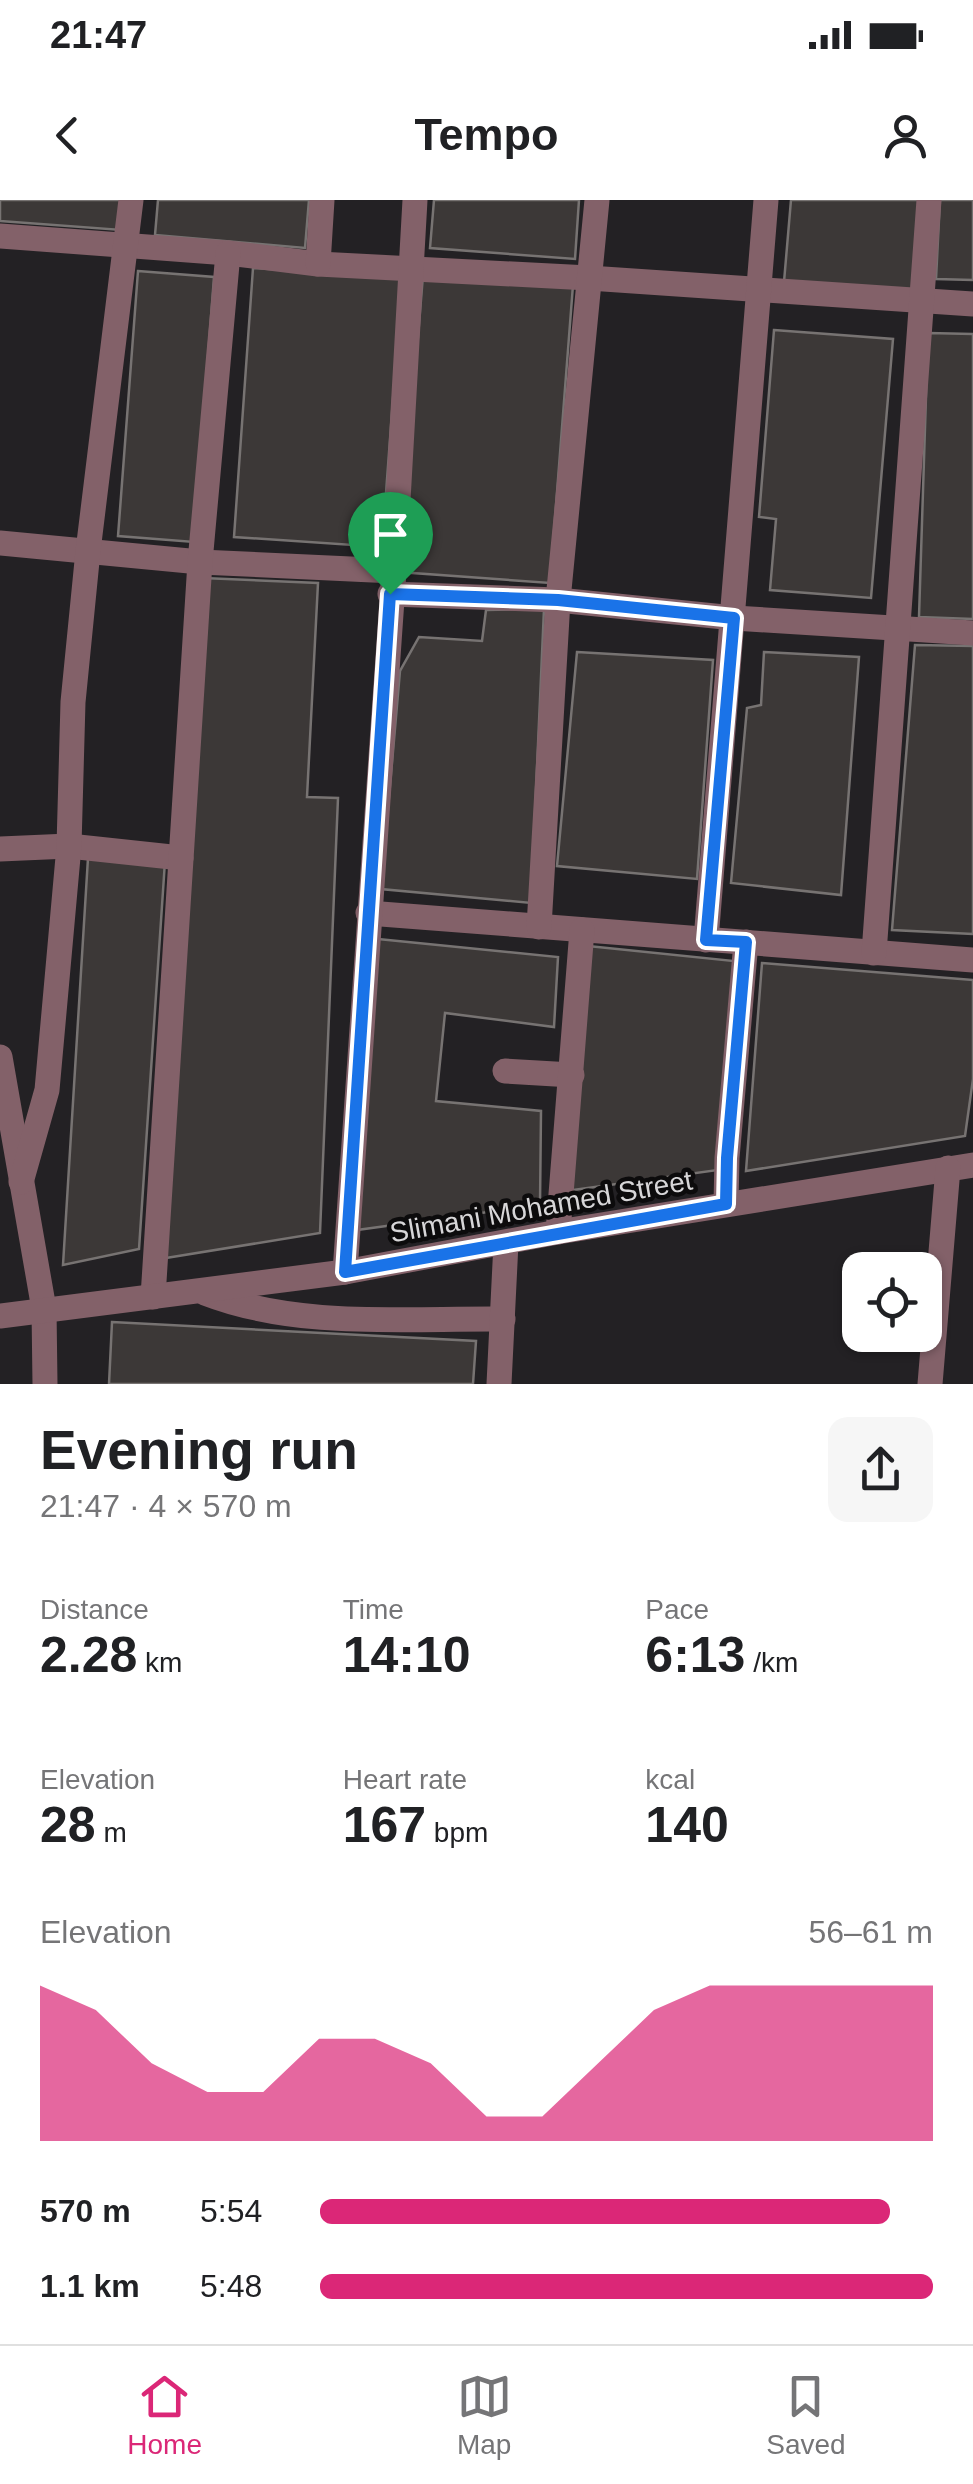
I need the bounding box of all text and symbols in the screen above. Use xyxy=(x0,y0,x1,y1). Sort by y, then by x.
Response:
text: 21:47 xyxy=(50,14,147,56)
icon: back xyxy=(40,108,95,163)
icon: person xyxy=(878,108,933,163)
text: Tempo xyxy=(414,109,559,160)
pin xyxy=(348,492,433,595)
icon: arrive xyxy=(363,507,418,562)
street label: Slimani Mohamed Street xyxy=(387,1165,695,1248)
map controls xyxy=(842,1252,942,1352)
button: locate xyxy=(842,1252,942,1352)
button: share xyxy=(828,1417,933,1522)
text: Evening run xyxy=(40,1419,358,1481)
text: 21:47 · 4 × 570 m xyxy=(40,1488,292,1524)
text: Distance xyxy=(40,1594,149,1625)
text: Time xyxy=(343,1594,404,1625)
text: Pace xyxy=(645,1594,709,1625)
text: 2.28 xyxy=(40,1627,137,1683)
text: 14:10 xyxy=(343,1627,471,1683)
text: 6:13 xyxy=(645,1627,745,1683)
text: km xyxy=(137,1647,182,1678)
text: /km xyxy=(745,1647,798,1678)
text: Elevation xyxy=(40,1764,155,1795)
text: Heart rate xyxy=(343,1764,467,1795)
text: kcal xyxy=(645,1764,695,1795)
text: 28 xyxy=(40,1797,96,1853)
text: 167 xyxy=(343,1797,426,1853)
text: 140 xyxy=(645,1797,729,1853)
text: m xyxy=(96,1817,127,1848)
text: bpm xyxy=(426,1817,488,1848)
text: Elevation xyxy=(40,1914,172,1950)
text: 56–61 m xyxy=(808,1914,933,1950)
text: 570 m xyxy=(40,2193,131,2229)
text: 5:54 xyxy=(200,2193,262,2229)
text: 1.1 km xyxy=(40,2268,140,2304)
text: 5:48 xyxy=(200,2268,262,2304)
tab: Home xyxy=(127,2369,202,2461)
tab: Map xyxy=(457,2369,512,2461)
tab: Saved xyxy=(766,2369,846,2461)

